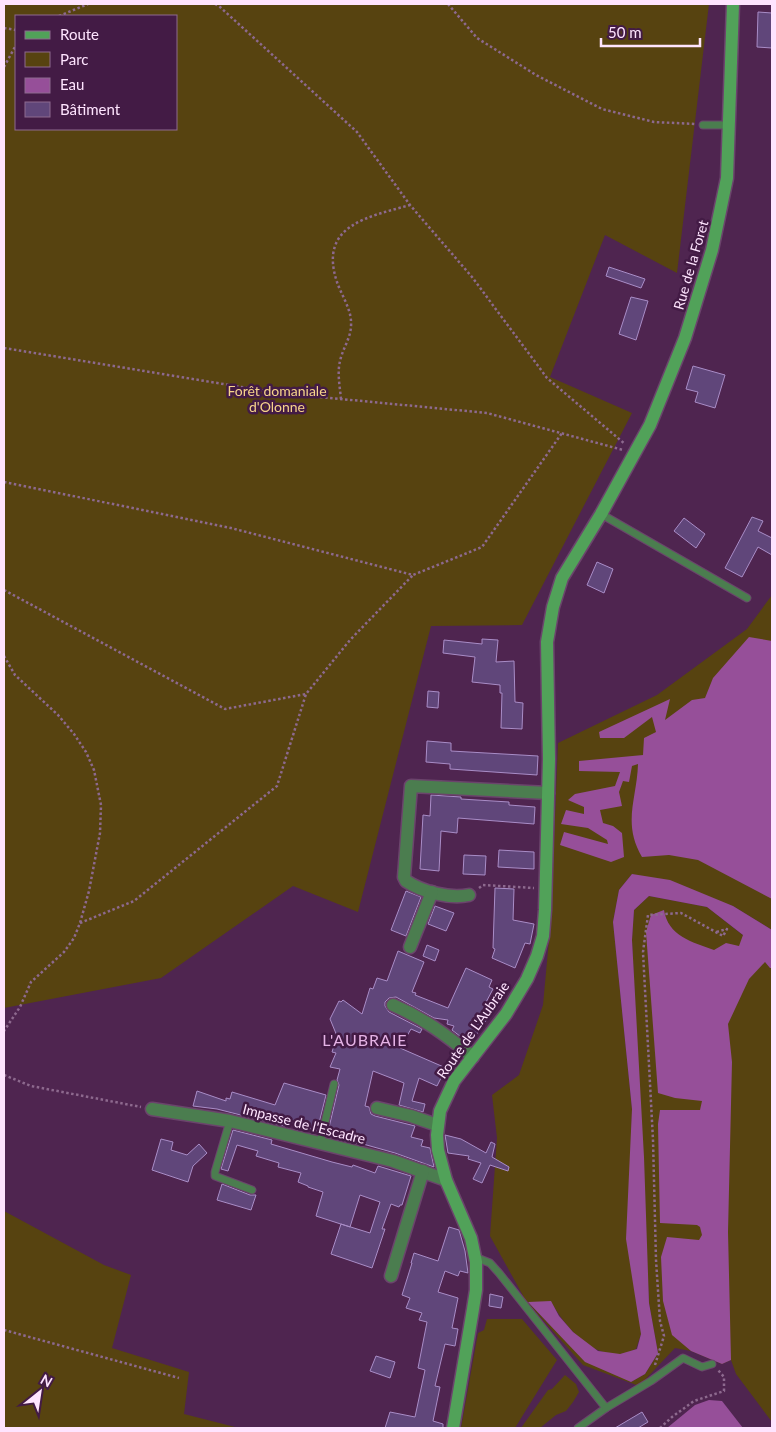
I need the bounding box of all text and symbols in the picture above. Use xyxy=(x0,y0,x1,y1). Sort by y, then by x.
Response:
legend xyxy=(15,15,178,130)
scale bar xyxy=(601,15,700,47)
text: 50 m xyxy=(608,23,642,41)
text: Route xyxy=(60,25,99,43)
text: Parc xyxy=(60,50,89,68)
text: Eau xyxy=(60,75,84,93)
text: Bâtiment xyxy=(60,100,121,118)
street label: Rue de la Foret xyxy=(670,218,711,312)
park label: Forêt domaniale d'Olonne xyxy=(227,382,327,415)
street label: Route de L'Aubraie xyxy=(433,978,512,1081)
district label: L'AUBRAIE xyxy=(322,1030,408,1049)
street label: Impasse de l'Escadre xyxy=(241,1100,367,1147)
north arrow xyxy=(15,1367,65,1417)
text: N xyxy=(38,1370,56,1390)

